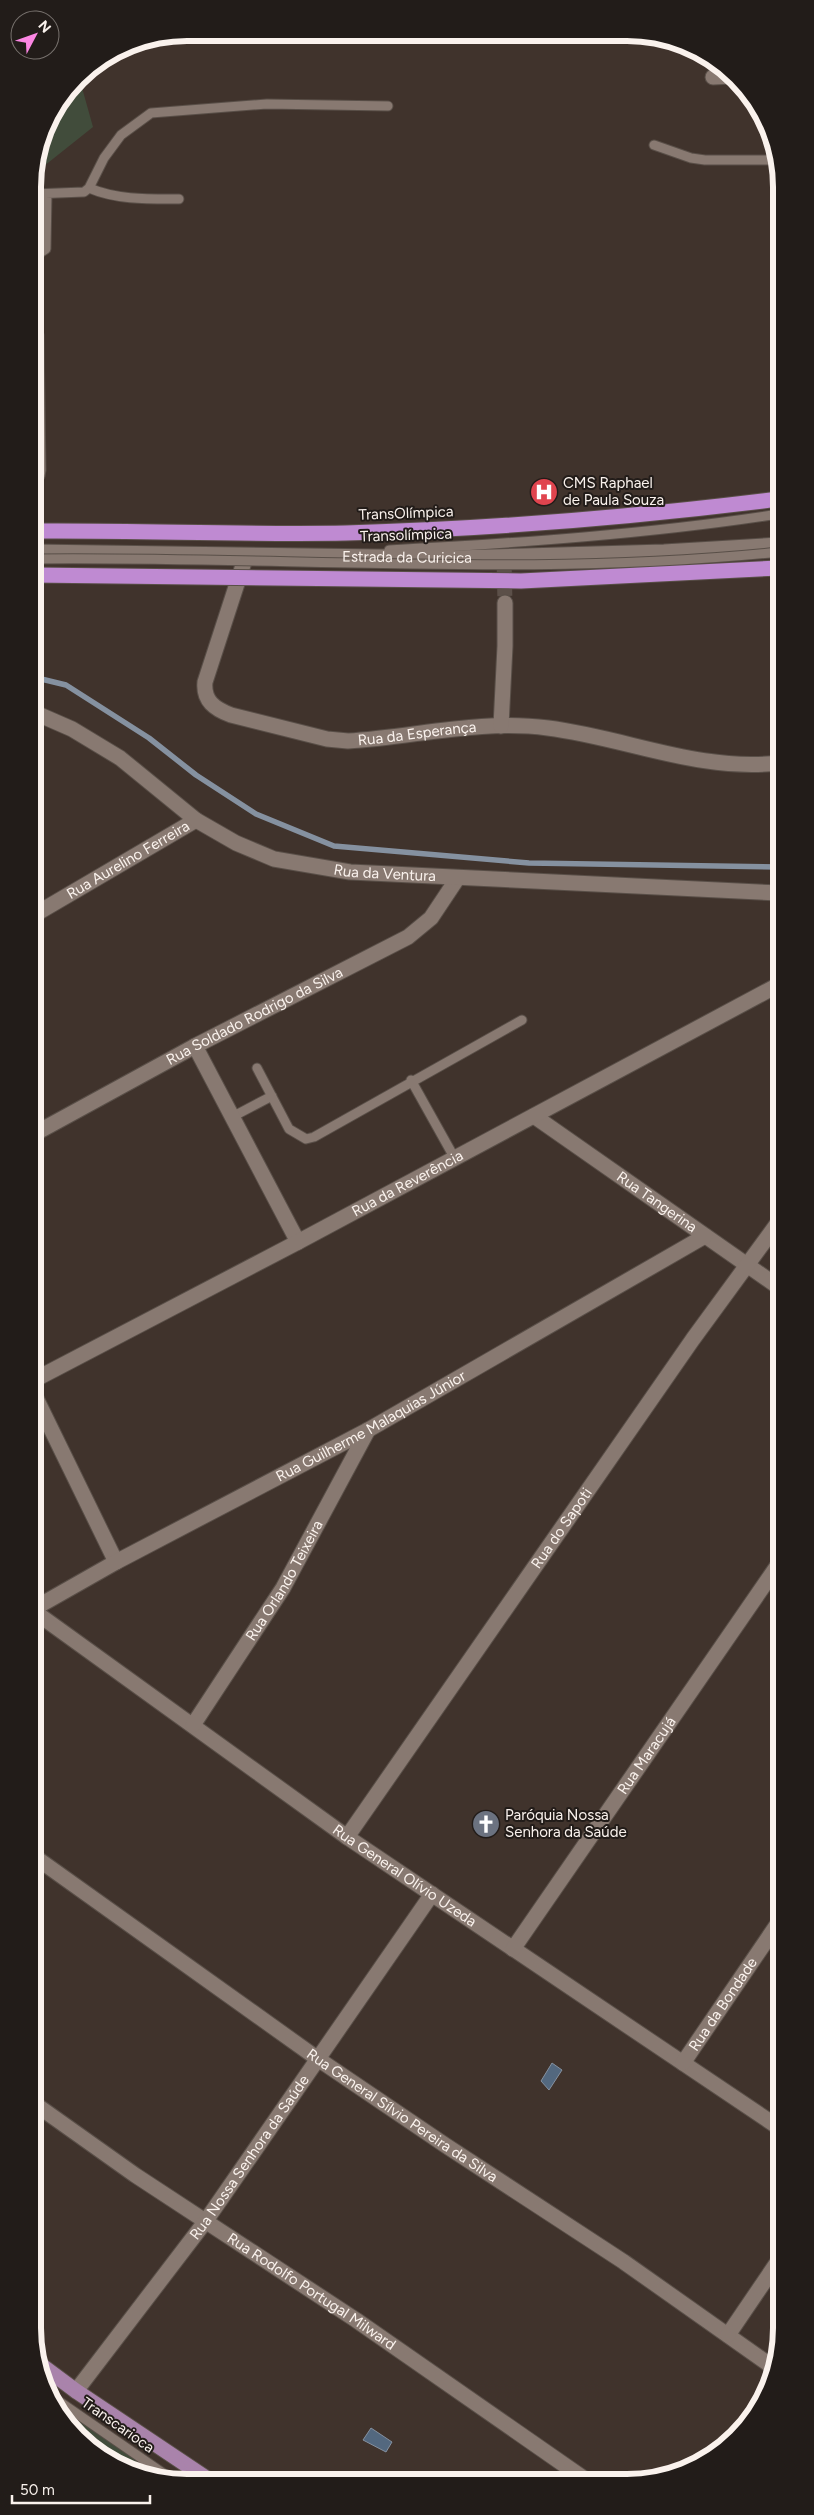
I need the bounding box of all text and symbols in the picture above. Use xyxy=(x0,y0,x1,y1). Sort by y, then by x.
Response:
north arrow xyxy=(10,10,60,60)
text: N xyxy=(34,17,54,36)
place label: CMS Raphael de Paula Souza xyxy=(563,474,664,509)
hospital icon: CMS Raphael de Paula Souza xyxy=(529,477,559,507)
street label: TransOlímpica xyxy=(358,502,454,524)
street label: Transolímpica xyxy=(360,524,452,546)
street label: Estrada da Curicica xyxy=(342,547,472,567)
street label: Rua da Esperança xyxy=(357,718,477,749)
street label: Rua Aurelino Ferreira xyxy=(63,817,193,903)
street label: Rua da Ventura xyxy=(332,860,436,885)
street label: Rua Soldado Rodrigo da Silva xyxy=(163,963,346,1069)
street label: Rua da Reverência xyxy=(349,1146,466,1221)
street label: Rua Tangerina xyxy=(613,1168,701,1236)
street label: Rua Guilherme Malaquias Júnior xyxy=(273,1367,469,1486)
street label: Rua do Sapoti xyxy=(527,1484,596,1572)
street label: Rua Orlando Teixeira xyxy=(242,1517,327,1644)
street label: Rua Maracujá xyxy=(613,1713,680,1798)
place label: Paróquia Nossa Senhora da Saúde xyxy=(505,1806,627,1841)
church icon: Paróquia Nossa Senhora da Saúde xyxy=(471,1809,501,1839)
street label: Rua General Olívio Uzeda xyxy=(329,1821,480,1931)
street label: Rua da Bondade xyxy=(685,1954,761,2054)
street label: Rua General Sílvio Pereira da Silva xyxy=(303,2045,501,2186)
street label: Rua Nossa Senhora da Saúde xyxy=(186,2072,313,2243)
street label: Rua Rodolfo Portugal Milward xyxy=(224,2229,399,2354)
street label: Transcarioca xyxy=(78,2393,158,2457)
scale bar xyxy=(12,2472,150,2504)
text: 50 m xyxy=(20,2481,55,2499)

